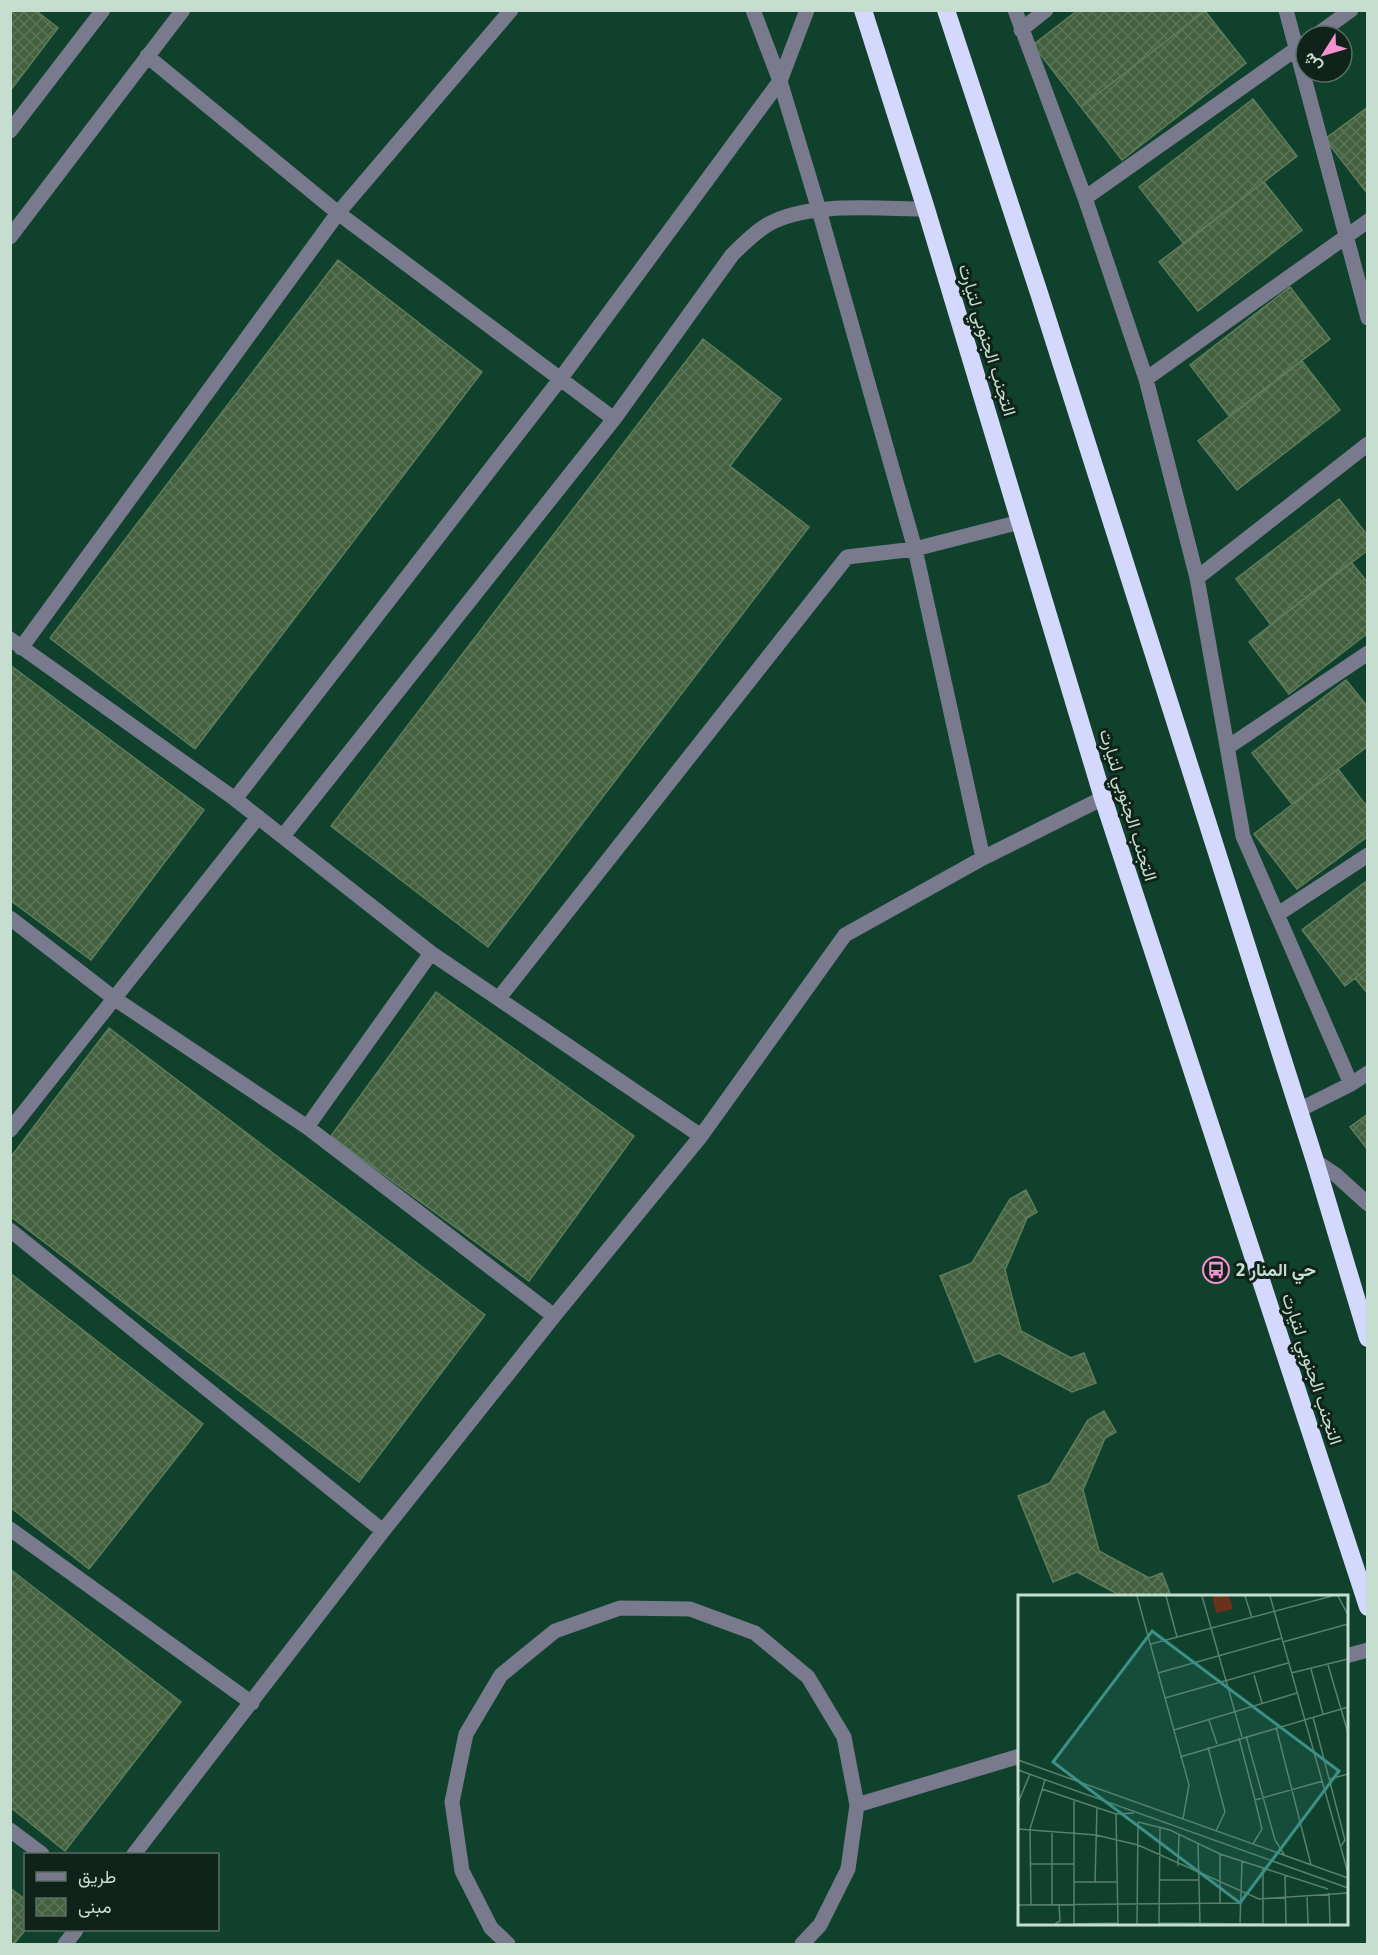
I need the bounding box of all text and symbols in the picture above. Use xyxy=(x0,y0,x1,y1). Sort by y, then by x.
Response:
north arrow xyxy=(1294,24,1354,84)
text: ش xyxy=(1299,49,1326,76)
street label: التجنب الجنوبي لتيارت xyxy=(950,261,1021,420)
street label: التجنب الجنوبي لتيارت xyxy=(1091,726,1162,885)
bus stop icon: حي المنار 2 xyxy=(1201,1255,1231,1285)
place label: حي المنار 2 xyxy=(1236,1259,1316,1285)
street label: التجنب الجنوبي لتيارت xyxy=(1273,1290,1347,1449)
inset map xyxy=(1018,1595,1348,1925)
legend xyxy=(24,1853,219,1931)
text: طريق xyxy=(78,1866,116,1888)
text: مبنى xyxy=(78,1896,112,1918)

